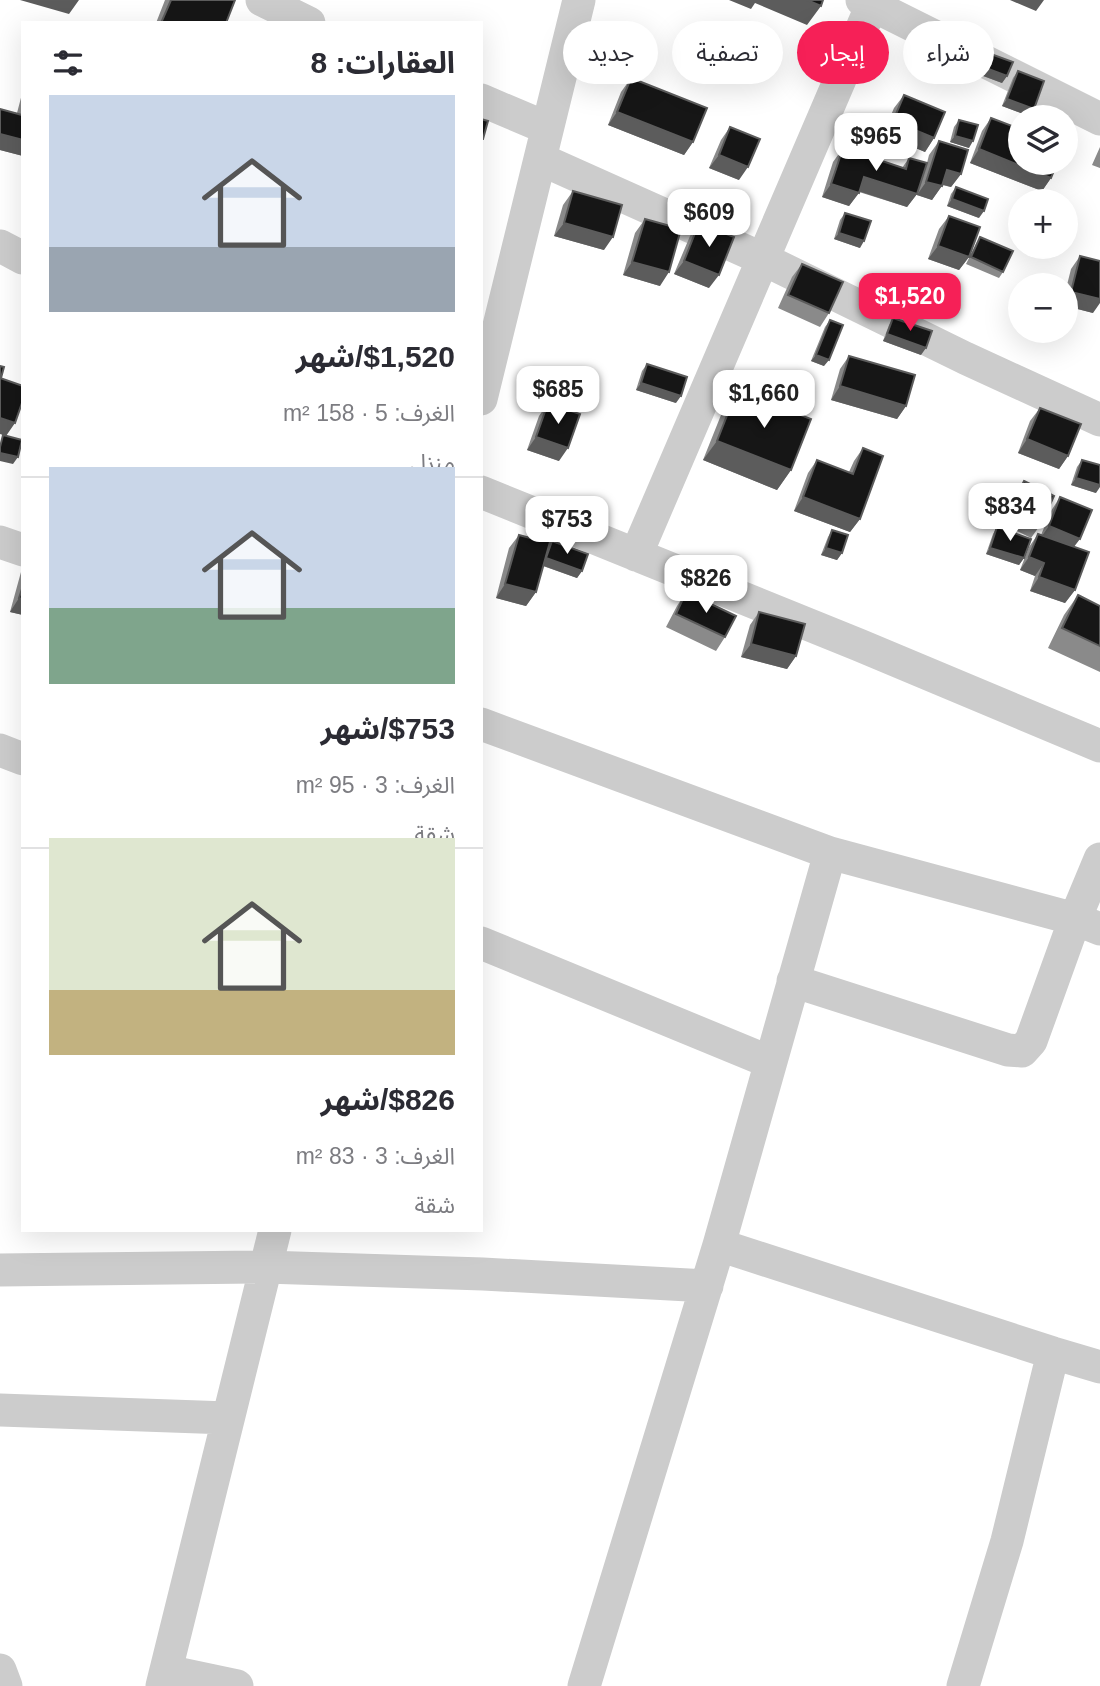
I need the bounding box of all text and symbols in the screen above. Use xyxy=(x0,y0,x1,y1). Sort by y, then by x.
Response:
chip: جديد xyxy=(563,21,658,84)
chip: تصفية xyxy=(672,21,783,84)
chip: إيجار xyxy=(797,21,889,84)
chip: شراء xyxy=(903,21,994,84)
icon: filters xyxy=(49,44,87,82)
text: العقارات: 8 xyxy=(310,46,455,79)
map controls xyxy=(1008,105,1078,343)
button: layers xyxy=(1008,105,1078,175)
pin: $965 xyxy=(835,114,917,173)
text: $965 xyxy=(850,123,902,149)
icon: home xyxy=(189,140,315,266)
button: + xyxy=(1008,189,1078,259)
pin: $609 xyxy=(668,190,750,249)
text: $609 xyxy=(683,199,735,225)
button: − xyxy=(1008,273,1078,343)
pin: $1,520 xyxy=(853,274,967,333)
text: $1,520 xyxy=(875,283,945,309)
text: $1,520/شهر xyxy=(296,340,455,373)
pin: $685 xyxy=(517,366,599,426)
pin: $1,660 xyxy=(707,370,821,430)
text: $685 xyxy=(532,376,584,402)
text: $1,660 xyxy=(729,380,799,406)
text: الغرف: 5 · 158 m² xyxy=(283,400,455,426)
text: منزل xyxy=(410,449,455,475)
pin: $834 xyxy=(969,484,1051,543)
text: $834 xyxy=(984,493,1036,519)
pin: $753 xyxy=(526,496,608,556)
text: $753 xyxy=(541,506,593,532)
icon: home xyxy=(189,512,315,638)
pin: $826 xyxy=(665,556,747,615)
text: $826 xyxy=(680,565,732,591)
text: $753/شهر xyxy=(321,712,455,745)
text: الغرف: 3 · 95 m² xyxy=(296,772,455,798)
text: شقة xyxy=(414,821,455,847)
icon: home xyxy=(189,883,315,1009)
text: $826/شهر xyxy=(321,1083,455,1116)
text: الغرف: 3 · 83 m² xyxy=(296,1143,455,1169)
text: شقة xyxy=(414,1192,455,1218)

